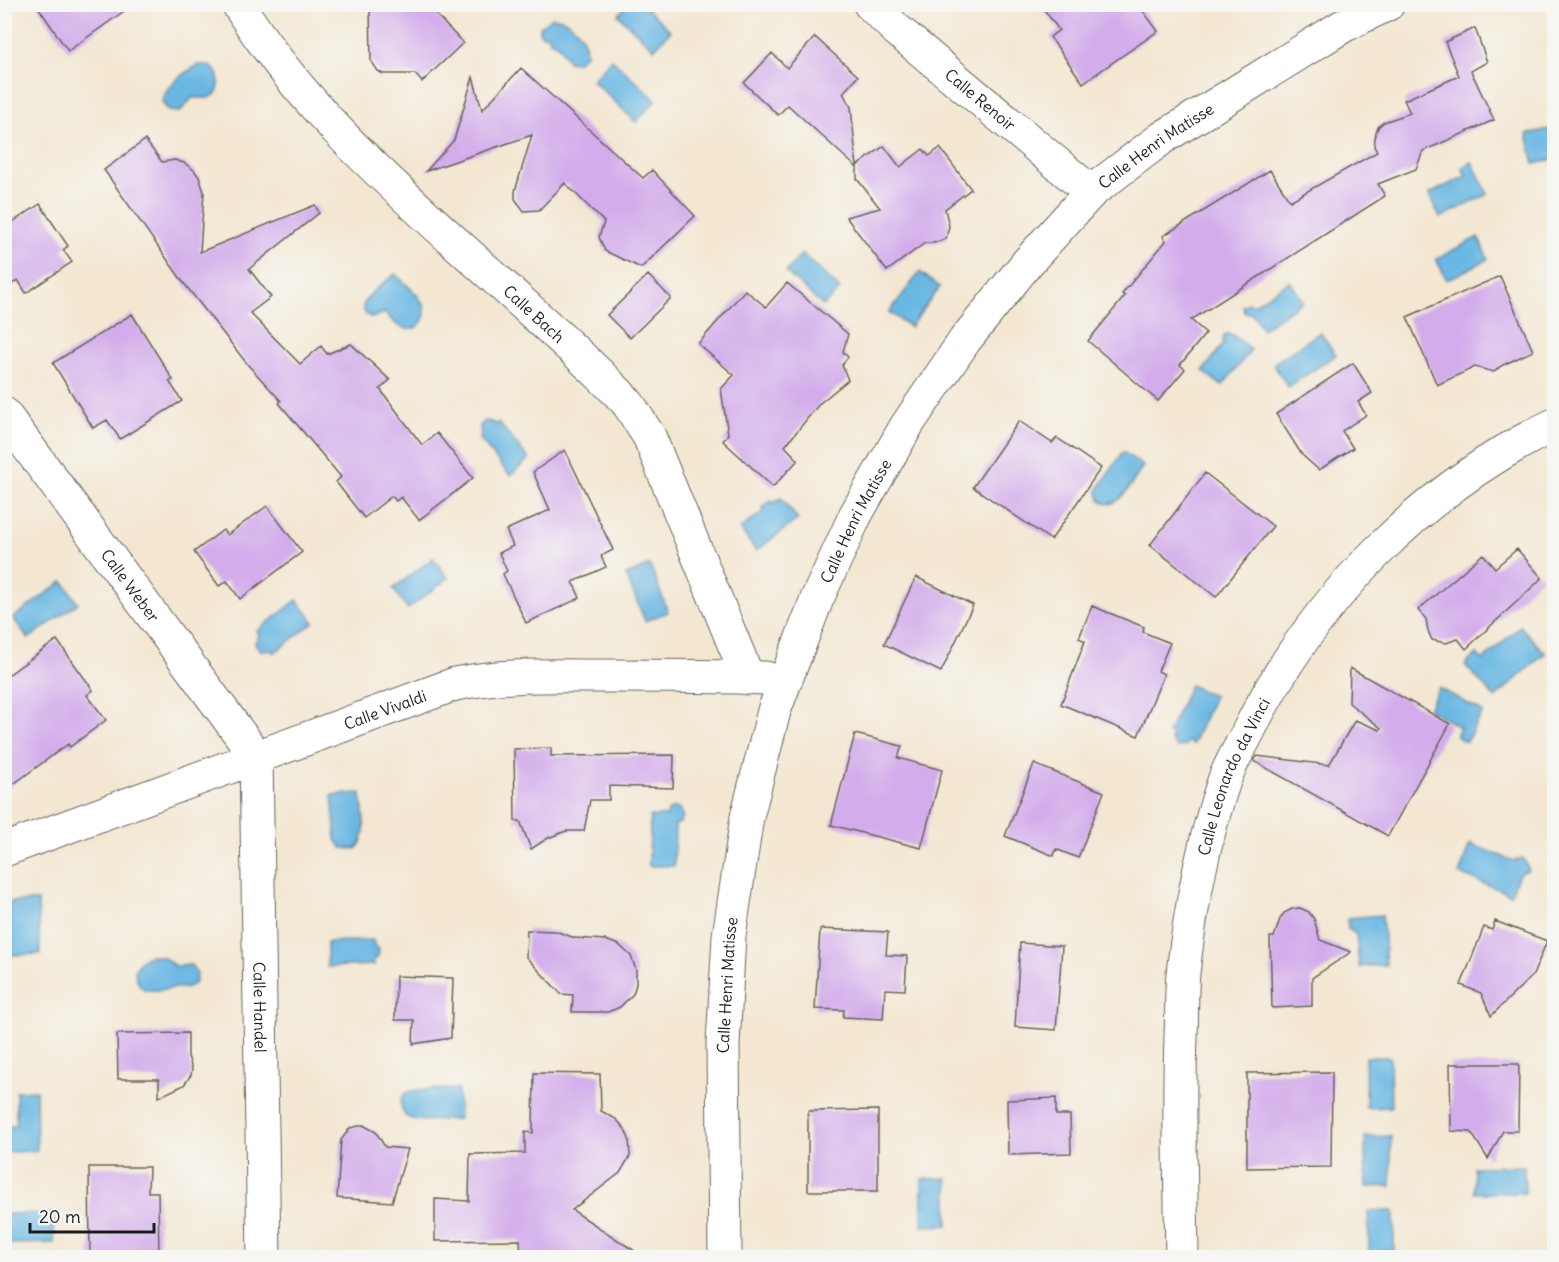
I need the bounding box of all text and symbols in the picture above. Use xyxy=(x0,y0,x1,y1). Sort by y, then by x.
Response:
street label: Calle Renoir xyxy=(941,64,1020,135)
street label: Calle Henri Matisse xyxy=(1094,99,1217,193)
street label: Calle Bach xyxy=(499,281,569,347)
street label: Calle Henri Matisse xyxy=(816,455,895,586)
street label: Calle Weber xyxy=(97,545,164,626)
street label: Calle Vivaldi xyxy=(341,685,429,734)
street label: Calle Leonardo da Vinci xyxy=(1193,694,1274,858)
street label: Calle Henri Matisse xyxy=(713,916,742,1053)
street label: Calle Handel xyxy=(249,962,271,1053)
scale bar xyxy=(30,1196,154,1234)
text: 20 m xyxy=(39,1205,81,1228)

